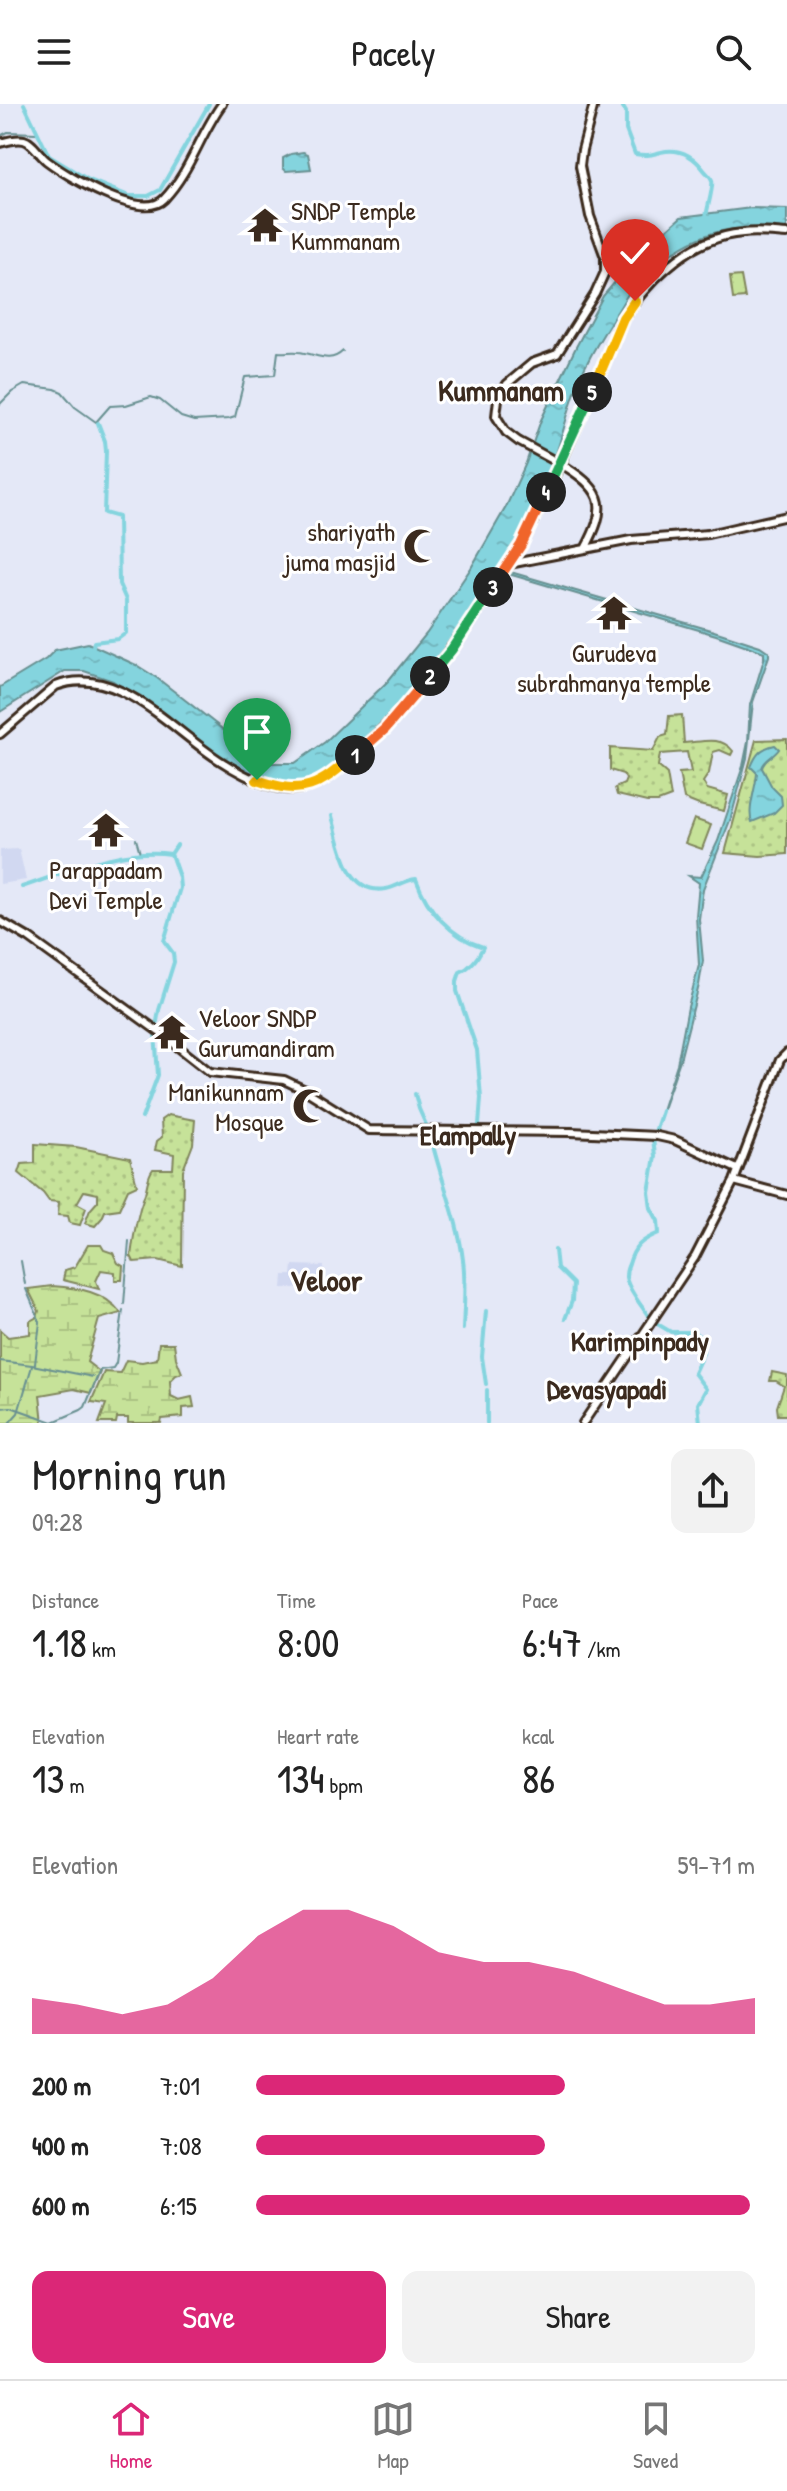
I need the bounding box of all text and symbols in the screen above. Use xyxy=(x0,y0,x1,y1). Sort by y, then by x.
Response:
text: Pacely xyxy=(351,28,436,77)
icon: menu xyxy=(32,30,76,74)
icon: search xyxy=(711,30,755,74)
place label: SNDP Temple Kummanam xyxy=(291,193,416,258)
temple icon: SNDP Temple Kummanam xyxy=(246,206,284,244)
pin xyxy=(601,219,669,301)
icon: check xyxy=(613,231,657,275)
district label: Kummanam xyxy=(438,370,564,410)
pin: 5 xyxy=(572,372,612,412)
text: 5 xyxy=(587,377,597,407)
pin: 4 xyxy=(526,472,566,512)
text: 4 xyxy=(542,477,550,507)
place label: shariyath juma masjid xyxy=(282,514,395,579)
mosque icon: shariyath juma masjid xyxy=(402,527,440,565)
pin: 3 xyxy=(473,567,513,607)
text: 3 xyxy=(488,572,498,602)
temple icon: Gurudeva subrahmanya temple xyxy=(595,594,633,632)
place label: Gurudeva subrahmanya temple xyxy=(517,635,711,700)
pin: 2 xyxy=(410,656,450,696)
text: 2 xyxy=(425,661,435,691)
pin xyxy=(223,698,291,780)
icon: arrive xyxy=(235,710,279,754)
pin: 1 xyxy=(335,735,375,775)
text: 1 xyxy=(351,740,359,770)
temple icon: Parappadam Devi Temple xyxy=(87,811,125,849)
place label: Parappadam Devi Temple xyxy=(49,852,163,917)
place label: Veloor SNDP Gurumandiram xyxy=(198,1000,335,1065)
temple icon: Veloor SNDP Gurumandiram xyxy=(153,1013,191,1051)
place label: Manikunnam Mosque xyxy=(168,1074,284,1139)
mosque icon: Manikunnam Mosque xyxy=(291,1087,329,1125)
district label: Elampally xyxy=(420,1116,517,1155)
district label: Veloor xyxy=(290,1260,363,1300)
district label: Karimpinpady xyxy=(571,1322,709,1361)
district label: Devasyapadi xyxy=(547,1370,667,1409)
text: Morning run xyxy=(32,1444,227,1504)
button: share xyxy=(671,1449,755,1533)
text: 09:28 xyxy=(32,1504,83,1539)
text: Distance xyxy=(32,1585,99,1615)
text: Time xyxy=(277,1585,316,1615)
text: Pace xyxy=(522,1585,559,1615)
text: 1.18 xyxy=(32,1615,87,1669)
text: 8:00 xyxy=(277,1615,339,1669)
text: 6:47 xyxy=(522,1615,582,1669)
text: km xyxy=(87,1634,116,1664)
text: /km xyxy=(582,1634,621,1664)
text: Elevation xyxy=(32,1721,105,1751)
text: Heart rate xyxy=(277,1721,359,1751)
text: kcal xyxy=(522,1721,554,1751)
text: 13 xyxy=(32,1751,64,1805)
text: 134 xyxy=(277,1751,324,1805)
text: 86 xyxy=(522,1751,555,1805)
text: m xyxy=(64,1770,84,1800)
text: bpm xyxy=(324,1770,363,1800)
text: Elevation xyxy=(32,1847,118,1882)
text: 59–71 m xyxy=(678,1847,755,1882)
text: 200 m xyxy=(32,2068,91,2103)
text: 7:01 xyxy=(160,2068,200,2103)
text: 400 m xyxy=(32,2128,89,2163)
text: 7:08 xyxy=(160,2128,202,2163)
text: 600 m xyxy=(32,2188,89,2223)
text: 6:15 xyxy=(160,2188,197,2223)
button: Save xyxy=(32,2271,386,2363)
button: Share xyxy=(402,2271,755,2363)
tab: Home xyxy=(109,2397,153,2475)
tab: Map xyxy=(371,2397,415,2475)
tab: Saved xyxy=(633,2397,678,2475)

